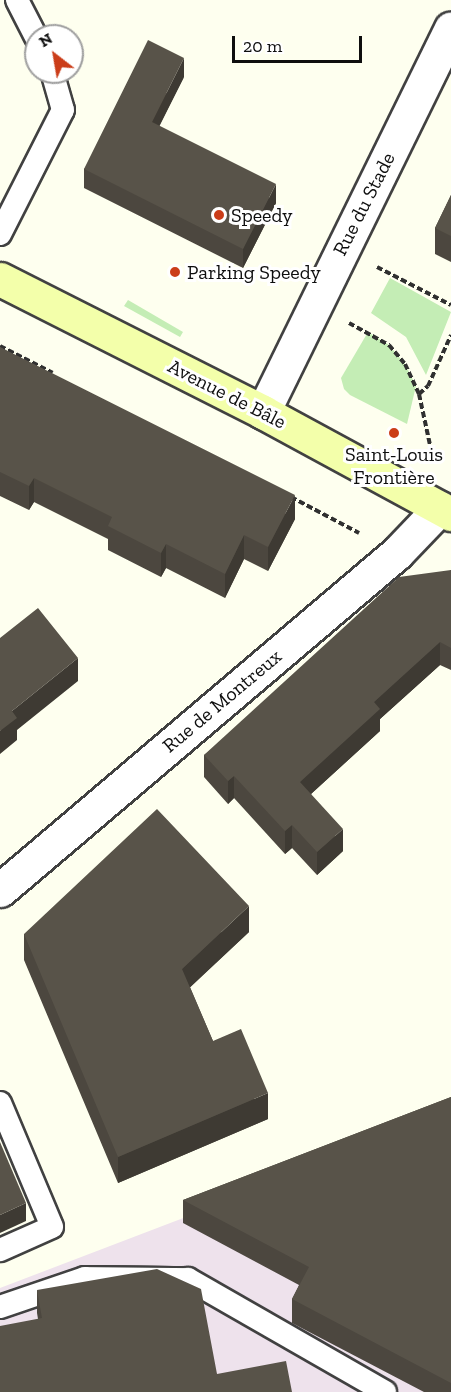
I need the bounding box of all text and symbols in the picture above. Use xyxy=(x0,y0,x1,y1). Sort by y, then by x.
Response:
north arrow xyxy=(24,24,84,84)
scale bar xyxy=(235,24,366,62)
text: N xyxy=(35,29,56,51)
text: 20 m xyxy=(243,35,282,57)
street label: Rue du Stade xyxy=(328,148,400,260)
place label: Speedy xyxy=(231,203,292,227)
marker: Speedy xyxy=(212,208,226,222)
place label: Parking Speedy xyxy=(187,260,321,284)
marker: Parking Speedy xyxy=(168,265,182,279)
street label: Avenue de Bâle xyxy=(164,354,290,434)
marker: Saint-Louis Frontière xyxy=(387,426,401,440)
place label: Saint-Louis Frontière xyxy=(345,442,443,489)
street label: Rue de Montreux xyxy=(158,644,286,758)

